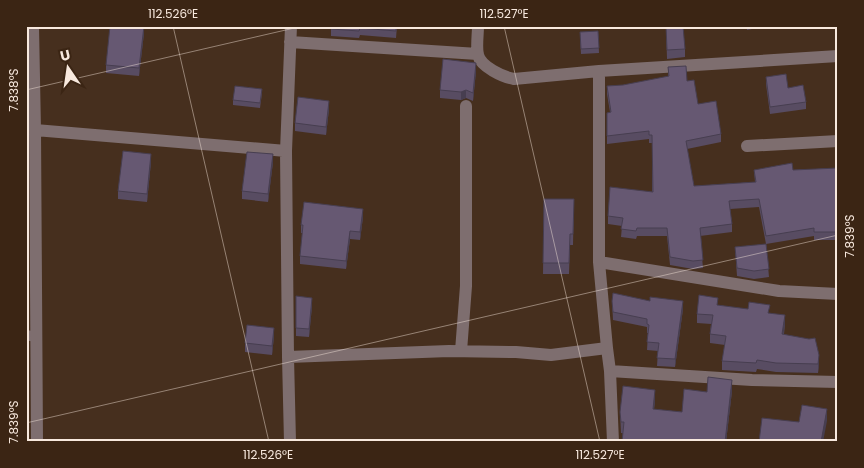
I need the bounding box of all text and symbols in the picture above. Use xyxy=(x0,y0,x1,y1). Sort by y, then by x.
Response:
text: 112.526°E xyxy=(148,5,198,22)
text: 112.527°E xyxy=(479,5,529,22)
north arrow xyxy=(42,42,92,92)
text: U xyxy=(58,44,72,66)
text: 7.838°S xyxy=(5,68,22,112)
text: 7.839°S xyxy=(841,214,858,258)
text: 7.839°S xyxy=(5,400,22,444)
text: 112.526°E xyxy=(243,446,293,463)
text: 112.527°E xyxy=(575,446,625,463)

